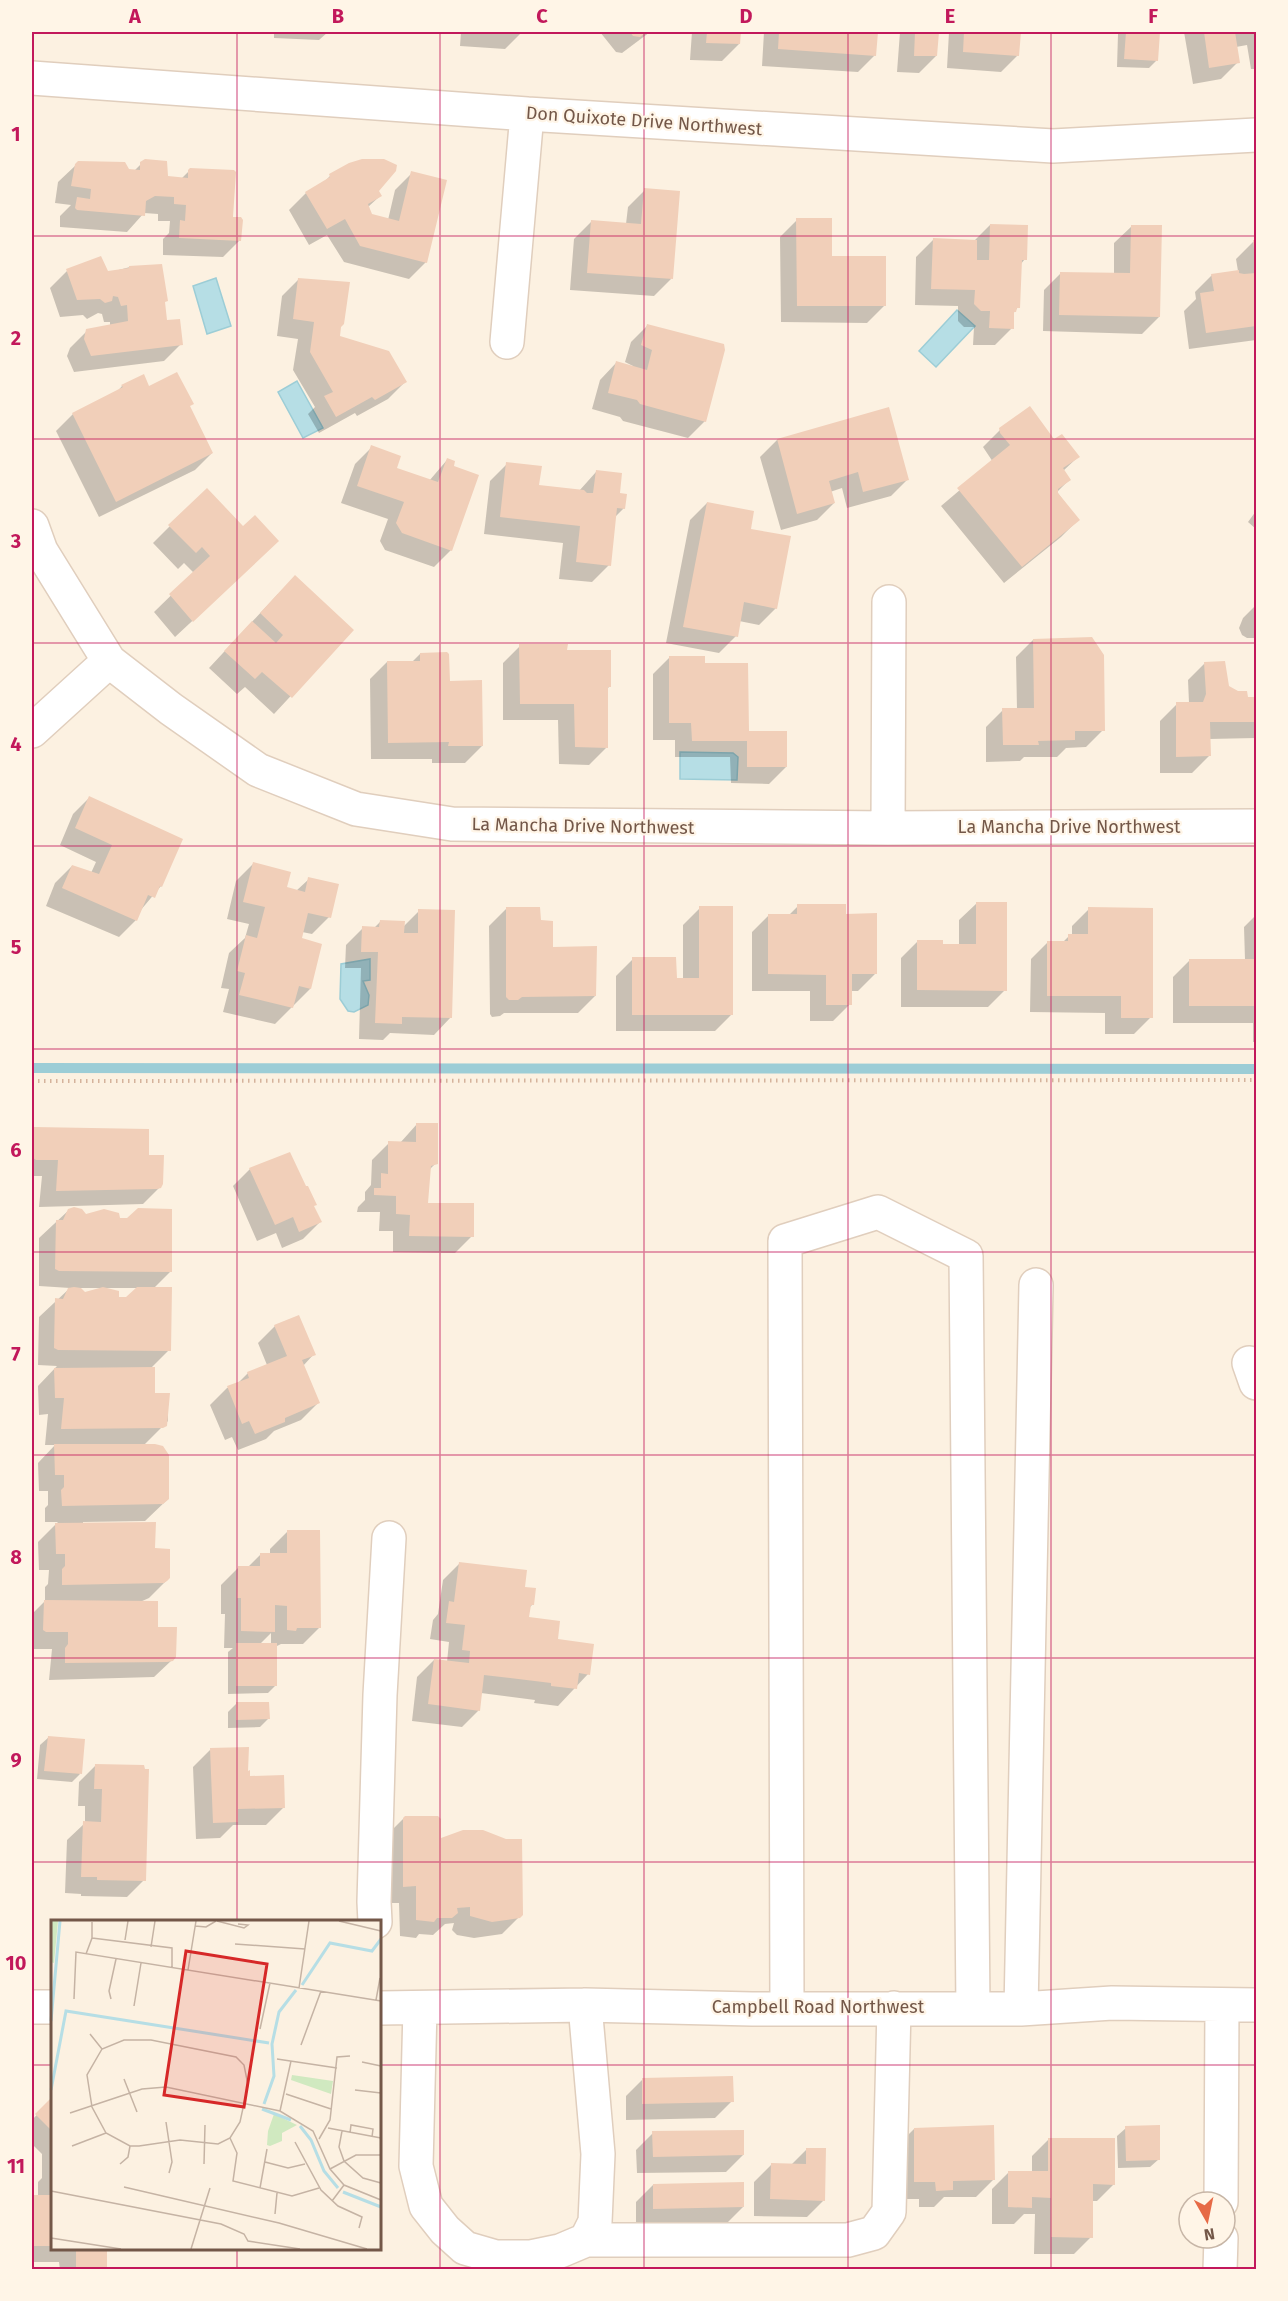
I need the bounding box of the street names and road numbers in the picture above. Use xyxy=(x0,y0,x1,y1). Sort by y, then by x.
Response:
street label: Don Quixote Drive Northwest xyxy=(525,102,763,140)
street label: La Mancha Drive Northwest xyxy=(471,813,695,839)
street label: La Mancha Drive Northwest xyxy=(958,816,1181,838)
street label: Campbell Road Northwest xyxy=(712,1996,925,2018)

